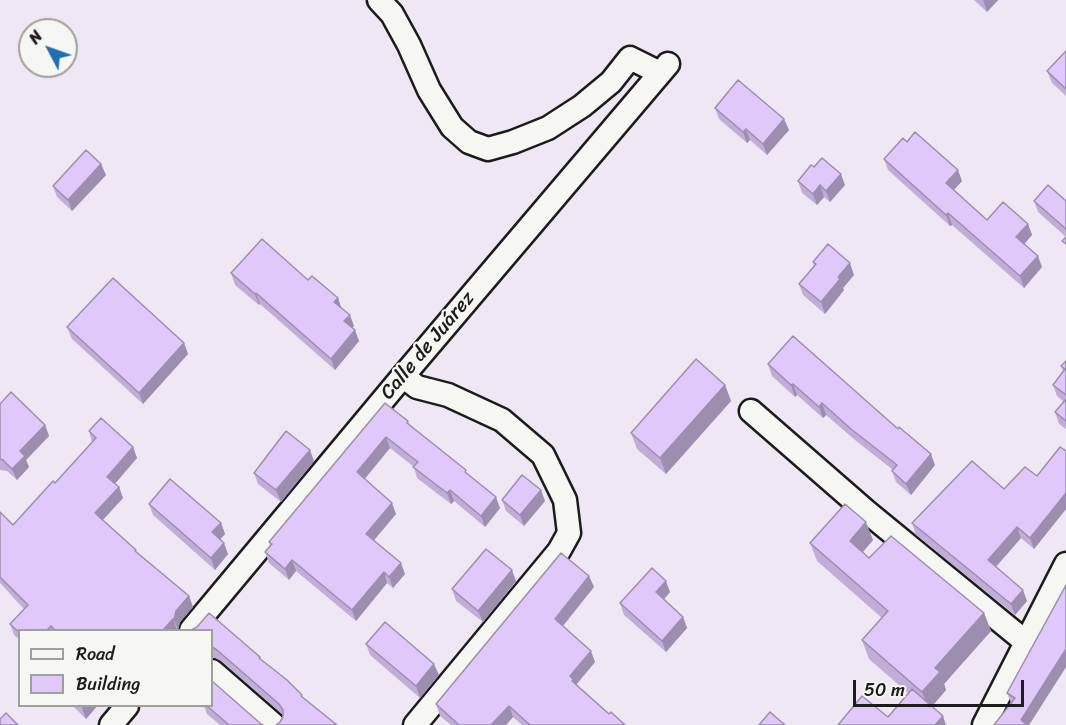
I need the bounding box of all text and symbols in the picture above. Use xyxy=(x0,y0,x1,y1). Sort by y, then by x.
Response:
north arrow xyxy=(18,18,78,78)
text: N xyxy=(21,23,50,51)
street label: Calle de Juárez xyxy=(376,287,480,405)
legend xyxy=(18,629,213,707)
text: Road xyxy=(76,638,115,670)
text: Building xyxy=(76,668,140,700)
scale bar xyxy=(856,668,1027,706)
text: 50 m xyxy=(864,674,905,706)

